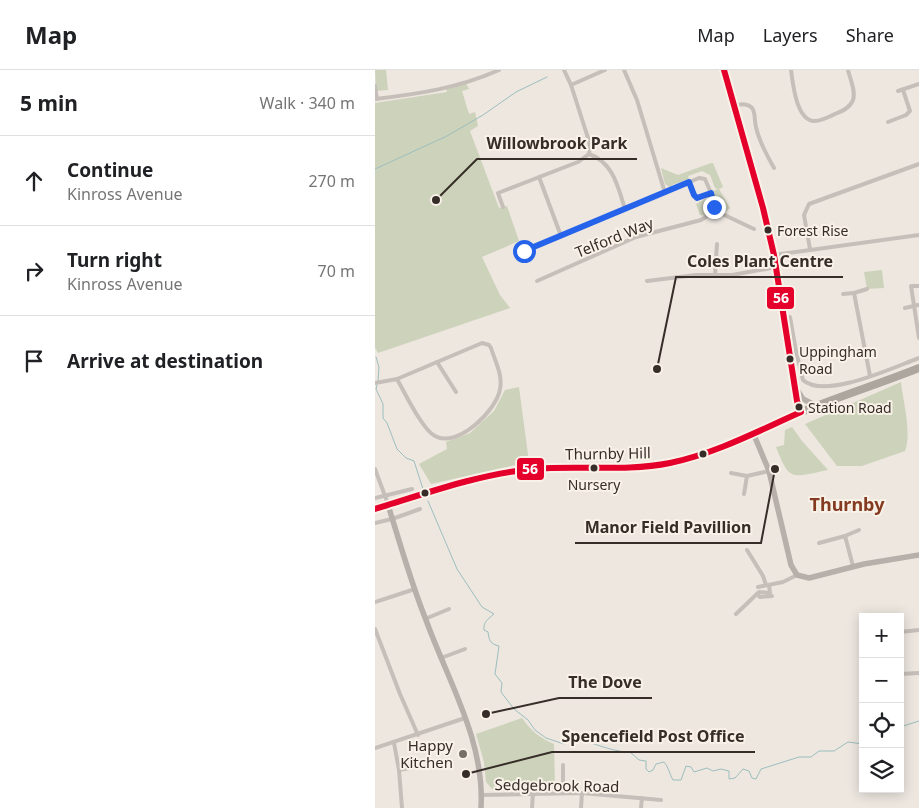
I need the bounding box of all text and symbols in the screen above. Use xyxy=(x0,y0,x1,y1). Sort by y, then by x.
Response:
text: Map xyxy=(25,18,77,51)
text: Map xyxy=(697,23,735,47)
text: Layers xyxy=(763,23,818,47)
text: Share xyxy=(846,23,894,47)
text: 5 min xyxy=(20,89,78,117)
text: Walk · 340 m xyxy=(260,92,355,114)
callout: Willowbrook Park xyxy=(477,128,637,159)
text: Willowbrook Park xyxy=(487,132,627,154)
text: Continue xyxy=(67,157,153,183)
icon: ahead xyxy=(20,167,48,195)
text: 270 m xyxy=(308,170,355,192)
text: Kinross Avenue xyxy=(67,183,183,205)
route end xyxy=(703,196,726,219)
street label: Telford Way xyxy=(572,212,656,262)
place label: Forest Rise xyxy=(777,221,849,240)
marker: Forest Rise xyxy=(763,225,773,235)
route start xyxy=(513,240,536,263)
callout: Coles Plant Centre xyxy=(676,246,843,277)
text: Turn right xyxy=(67,247,162,273)
text: Coles Plant Centre xyxy=(687,250,833,272)
icon: right xyxy=(20,257,48,285)
text: 70 m xyxy=(318,260,355,282)
text: Kinross Avenue xyxy=(67,273,183,295)
line badge: 56 xyxy=(766,286,795,310)
text: 56 xyxy=(773,288,789,307)
place label: Uppingham Road xyxy=(799,342,877,378)
icon: arrive xyxy=(20,347,48,375)
text: Arrive at destination xyxy=(67,348,263,374)
marker: Uppingham Road xyxy=(785,354,795,364)
place label: Station Road xyxy=(808,398,892,417)
marker: Station Road xyxy=(794,402,804,412)
street label: Thurnby Hill xyxy=(565,442,651,464)
unlabelled marker xyxy=(698,449,708,459)
line badge: 56 xyxy=(516,457,545,481)
text: 56 xyxy=(522,459,538,478)
marker: Nursery xyxy=(589,463,599,473)
place label: Nursery xyxy=(568,475,621,494)
unlabelled marker xyxy=(420,488,430,498)
district label: Thurnby xyxy=(810,492,885,516)
callout: Manor Field Pavillion xyxy=(575,512,761,543)
text: Manor Field Pavillion xyxy=(585,516,751,538)
map controls xyxy=(859,613,904,793)
button: + xyxy=(859,613,904,658)
button: − xyxy=(859,658,904,703)
callout: The Dove xyxy=(559,667,652,698)
text: The Dove xyxy=(568,671,642,693)
button: locate xyxy=(859,703,904,748)
callout: Spencefield Post Office xyxy=(552,721,755,752)
text: Spencefield Post Office xyxy=(562,725,744,747)
place label: Happy Kitchen xyxy=(400,735,453,772)
marker: Happy Kitchen xyxy=(457,748,469,760)
button: layers xyxy=(859,748,904,793)
street label: Sedgebrook Road xyxy=(494,774,620,796)

